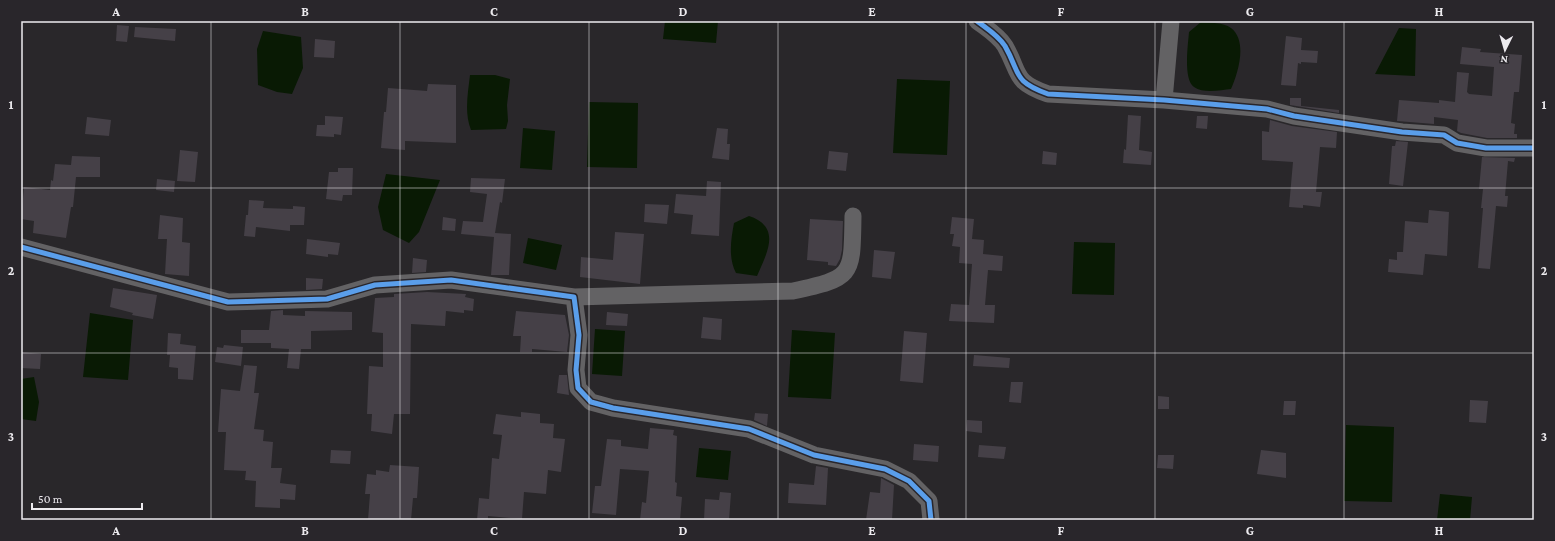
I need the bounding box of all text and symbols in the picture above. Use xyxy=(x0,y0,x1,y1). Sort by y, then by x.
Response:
text: A xyxy=(111,4,120,19)
text: B xyxy=(301,4,309,19)
text: C xyxy=(490,4,498,19)
text: D xyxy=(679,4,688,19)
text: E xyxy=(868,4,876,19)
text: F xyxy=(1058,4,1065,19)
text: G xyxy=(1246,4,1254,19)
text: H xyxy=(1435,4,1444,19)
north arrow xyxy=(1485,30,1525,70)
text: N xyxy=(1499,54,1508,66)
text: 1 xyxy=(9,97,14,112)
text: 1 xyxy=(1542,97,1547,112)
text: 2 xyxy=(8,263,15,278)
text: 2 xyxy=(1541,263,1548,278)
text: 3 xyxy=(8,429,14,444)
text: 3 xyxy=(1541,429,1547,444)
scale bar xyxy=(32,485,142,511)
text: 50 m xyxy=(38,492,63,506)
text: A xyxy=(111,523,120,538)
text: B xyxy=(301,523,309,538)
text: C xyxy=(490,523,498,538)
text: D xyxy=(679,523,688,538)
text: E xyxy=(868,523,876,538)
text: F xyxy=(1058,523,1065,538)
text: G xyxy=(1246,523,1254,538)
text: H xyxy=(1435,523,1444,538)

